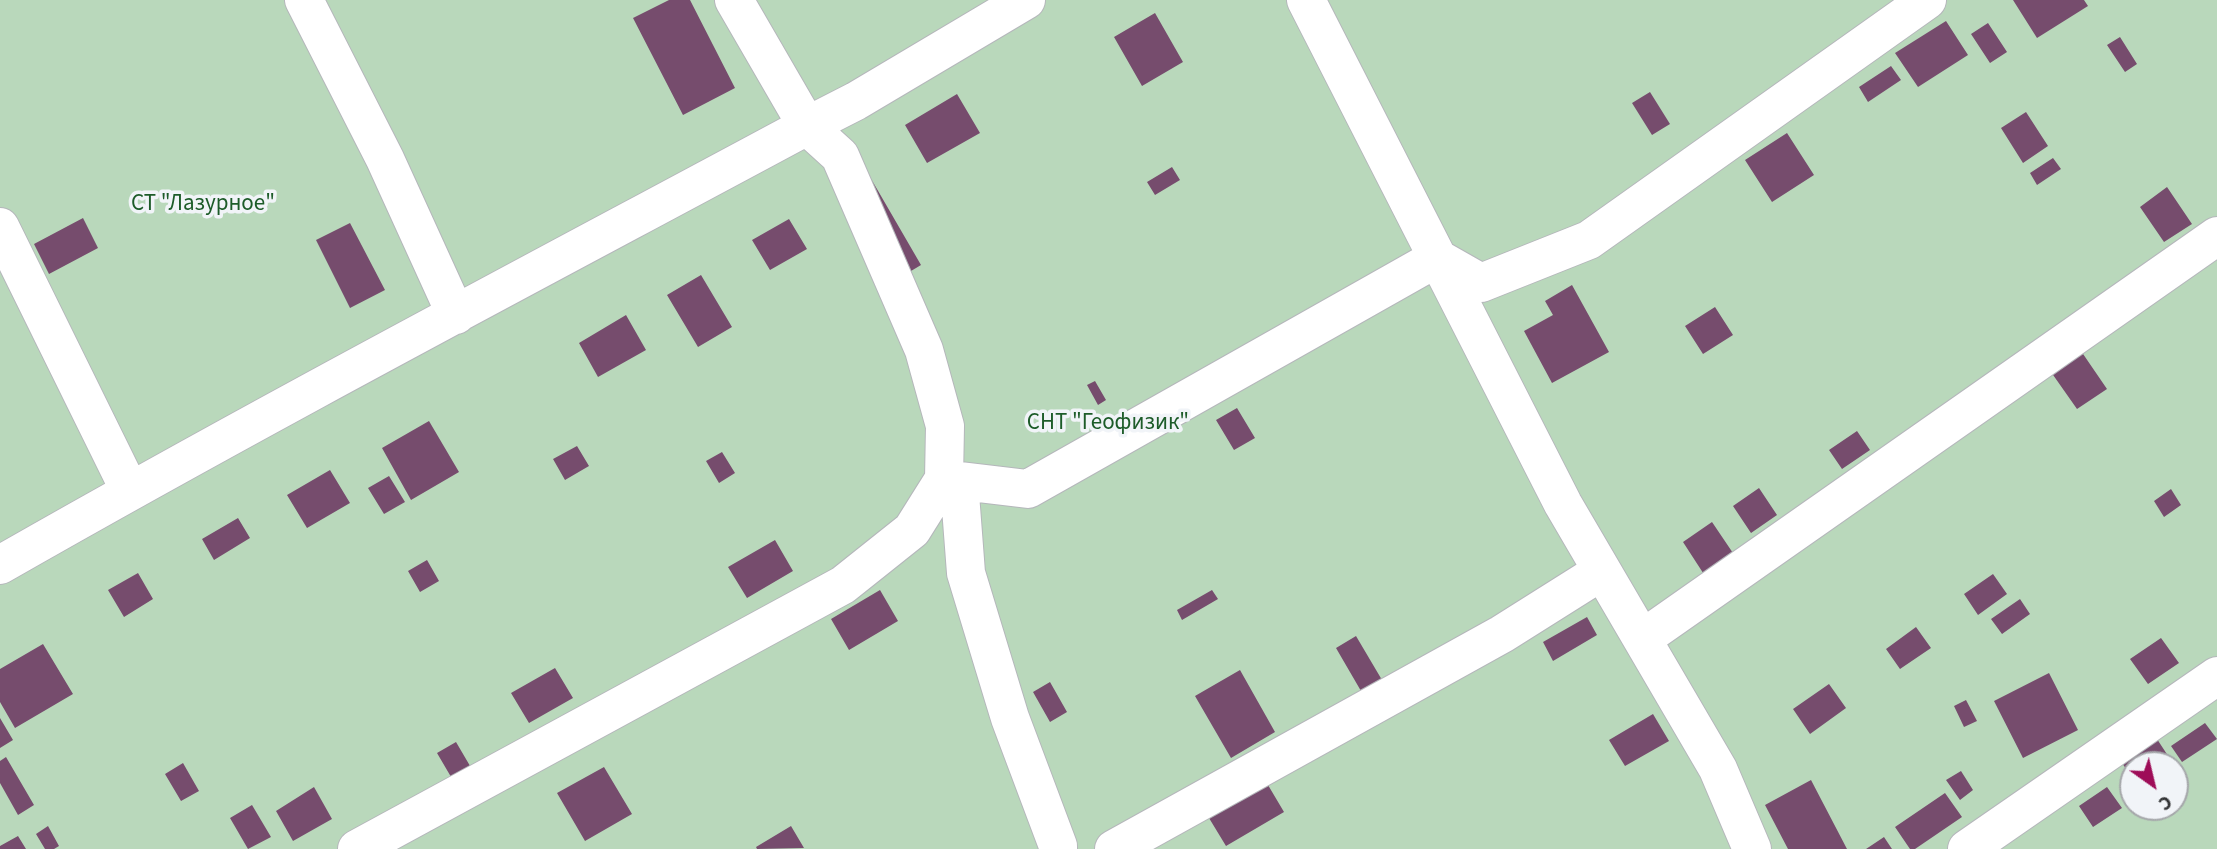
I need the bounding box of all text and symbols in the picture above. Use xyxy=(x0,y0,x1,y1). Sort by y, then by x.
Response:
park label: СТ "Лазурное" xyxy=(131,191,275,219)
park label: СНТ "Геофизик" xyxy=(1027,410,1189,438)
north arrow xyxy=(2119,751,2189,821)
text: С xyxy=(2153,788,2177,816)

